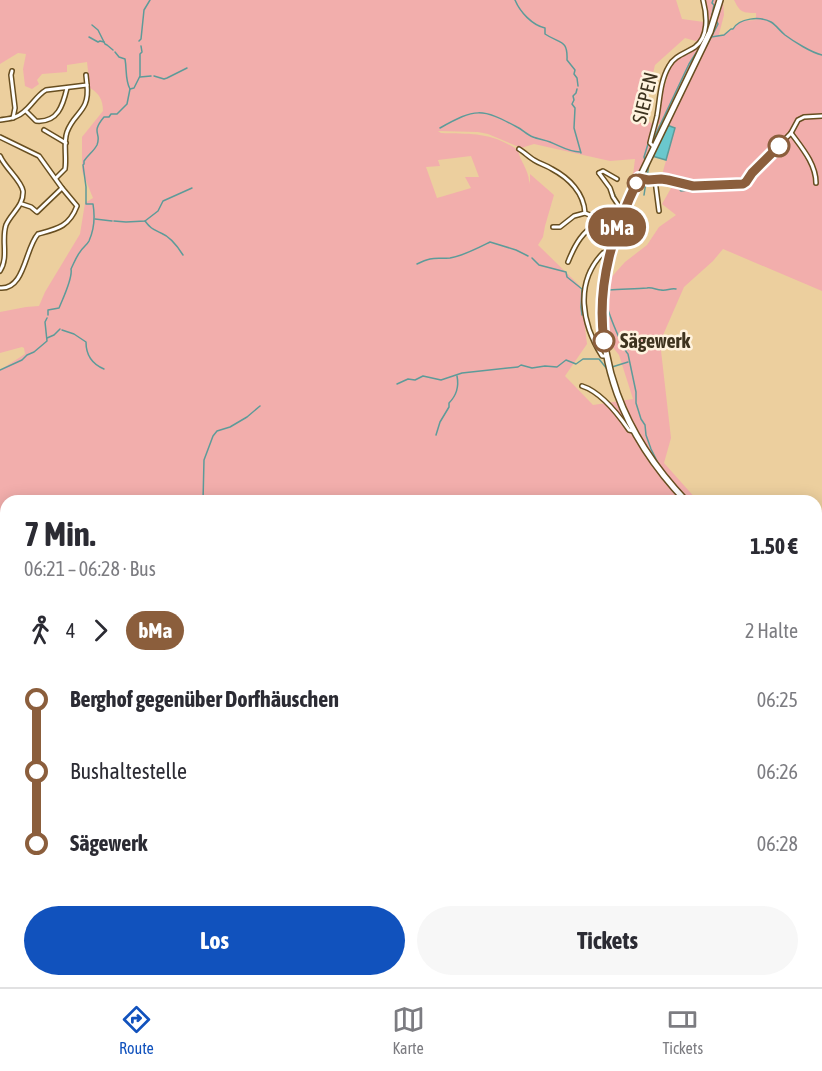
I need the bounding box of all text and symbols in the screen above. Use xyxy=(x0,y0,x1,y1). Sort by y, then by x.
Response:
street label: SIEPEN xyxy=(627,70,662,126)
unlabelled marker xyxy=(768,135,790,157)
unlabelled marker xyxy=(627,174,645,192)
line badge: bMa xyxy=(582,208,652,246)
text: bMa xyxy=(600,215,634,239)
place label: Sägewerk xyxy=(620,329,690,352)
marker: Sägewerk xyxy=(593,330,615,352)
text: 7 Min. xyxy=(24,515,96,553)
text: 1.50 € xyxy=(750,533,798,559)
text: 06:21 – 06:28 · Bus xyxy=(24,557,156,580)
icon: walk xyxy=(24,614,57,647)
icon: forward xyxy=(84,614,117,647)
text: bMa xyxy=(138,618,172,642)
text: 4 xyxy=(66,619,75,642)
text: 2 Halte xyxy=(745,619,798,642)
text: Berghof gegenüber Dorfhäuschen xyxy=(70,686,339,712)
text: 06:25 xyxy=(757,688,798,711)
text: Bushaltestelle xyxy=(70,758,187,784)
text: 06:26 xyxy=(757,760,798,783)
text: Sägewerk xyxy=(70,830,147,856)
text: 06:28 xyxy=(757,832,798,855)
button: Los xyxy=(24,906,405,975)
button: Tickets xyxy=(417,906,798,975)
tab: Route xyxy=(119,1003,154,1057)
tab: Karte xyxy=(392,1003,425,1057)
tab: Tickets xyxy=(663,1003,703,1057)

